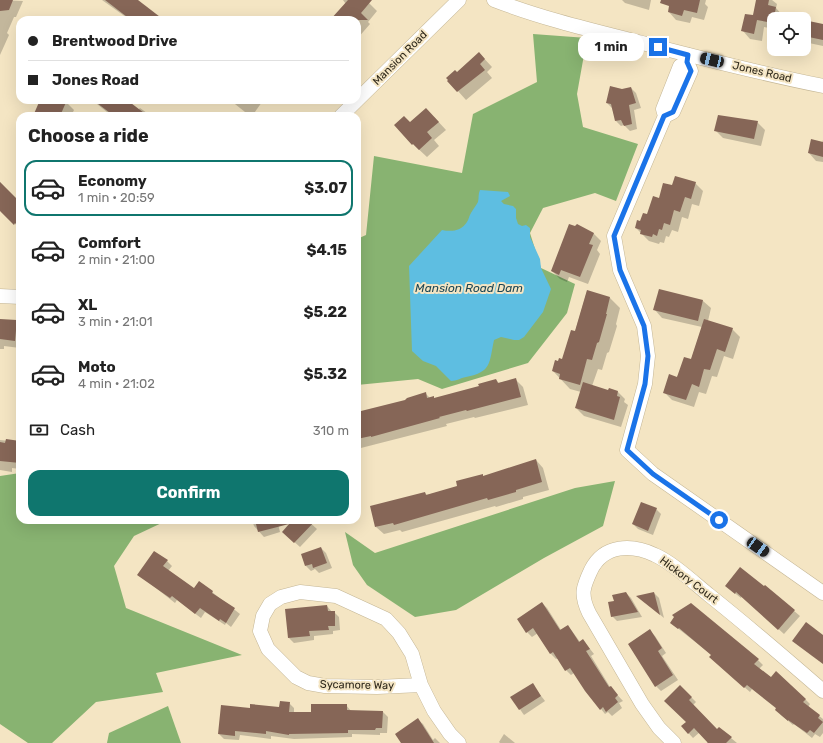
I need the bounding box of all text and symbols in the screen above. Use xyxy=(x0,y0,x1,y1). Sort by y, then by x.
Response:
map controls xyxy=(767,12,811,56)
button: locate xyxy=(767,12,811,56)
street label: Mansion Road xyxy=(370,28,430,88)
text: Brentwood Drive xyxy=(52,32,178,50)
callout: 1 min xyxy=(578,33,644,61)
route end xyxy=(649,38,667,56)
text: 1 min xyxy=(594,39,628,54)
car xyxy=(699,51,725,69)
street label: Jones Road xyxy=(731,59,793,85)
text: Jones Road xyxy=(52,71,139,89)
text: Choose a ride xyxy=(28,125,149,147)
icon: car xyxy=(30,170,66,206)
text: Economy xyxy=(78,172,147,190)
text: $3.07 xyxy=(304,179,347,197)
text: 1 min · 20:59 xyxy=(78,190,155,205)
icon: car xyxy=(30,232,66,268)
text: Comfort xyxy=(78,234,141,252)
text: $4.15 xyxy=(306,241,347,259)
text: 2 min · 21:00 xyxy=(78,252,155,267)
water label: Mansion Road Dam xyxy=(415,281,523,295)
icon: car xyxy=(30,294,66,330)
text: XL xyxy=(78,296,97,314)
text: $5.22 xyxy=(304,303,347,321)
text: 3 min · 21:01 xyxy=(78,314,153,329)
icon: car xyxy=(30,356,66,392)
text: Moto xyxy=(78,358,116,376)
text: $5.32 xyxy=(303,365,347,383)
text: 4 min · 21:02 xyxy=(78,376,155,391)
icon: cash xyxy=(28,419,50,441)
text: Cash xyxy=(60,421,95,439)
text: 310 m xyxy=(313,423,349,438)
button: Confirm xyxy=(28,470,349,516)
route start xyxy=(710,511,728,529)
car xyxy=(745,535,771,559)
street label: Hickory Court xyxy=(657,554,721,607)
street label: Sycamore Way xyxy=(320,678,394,692)

